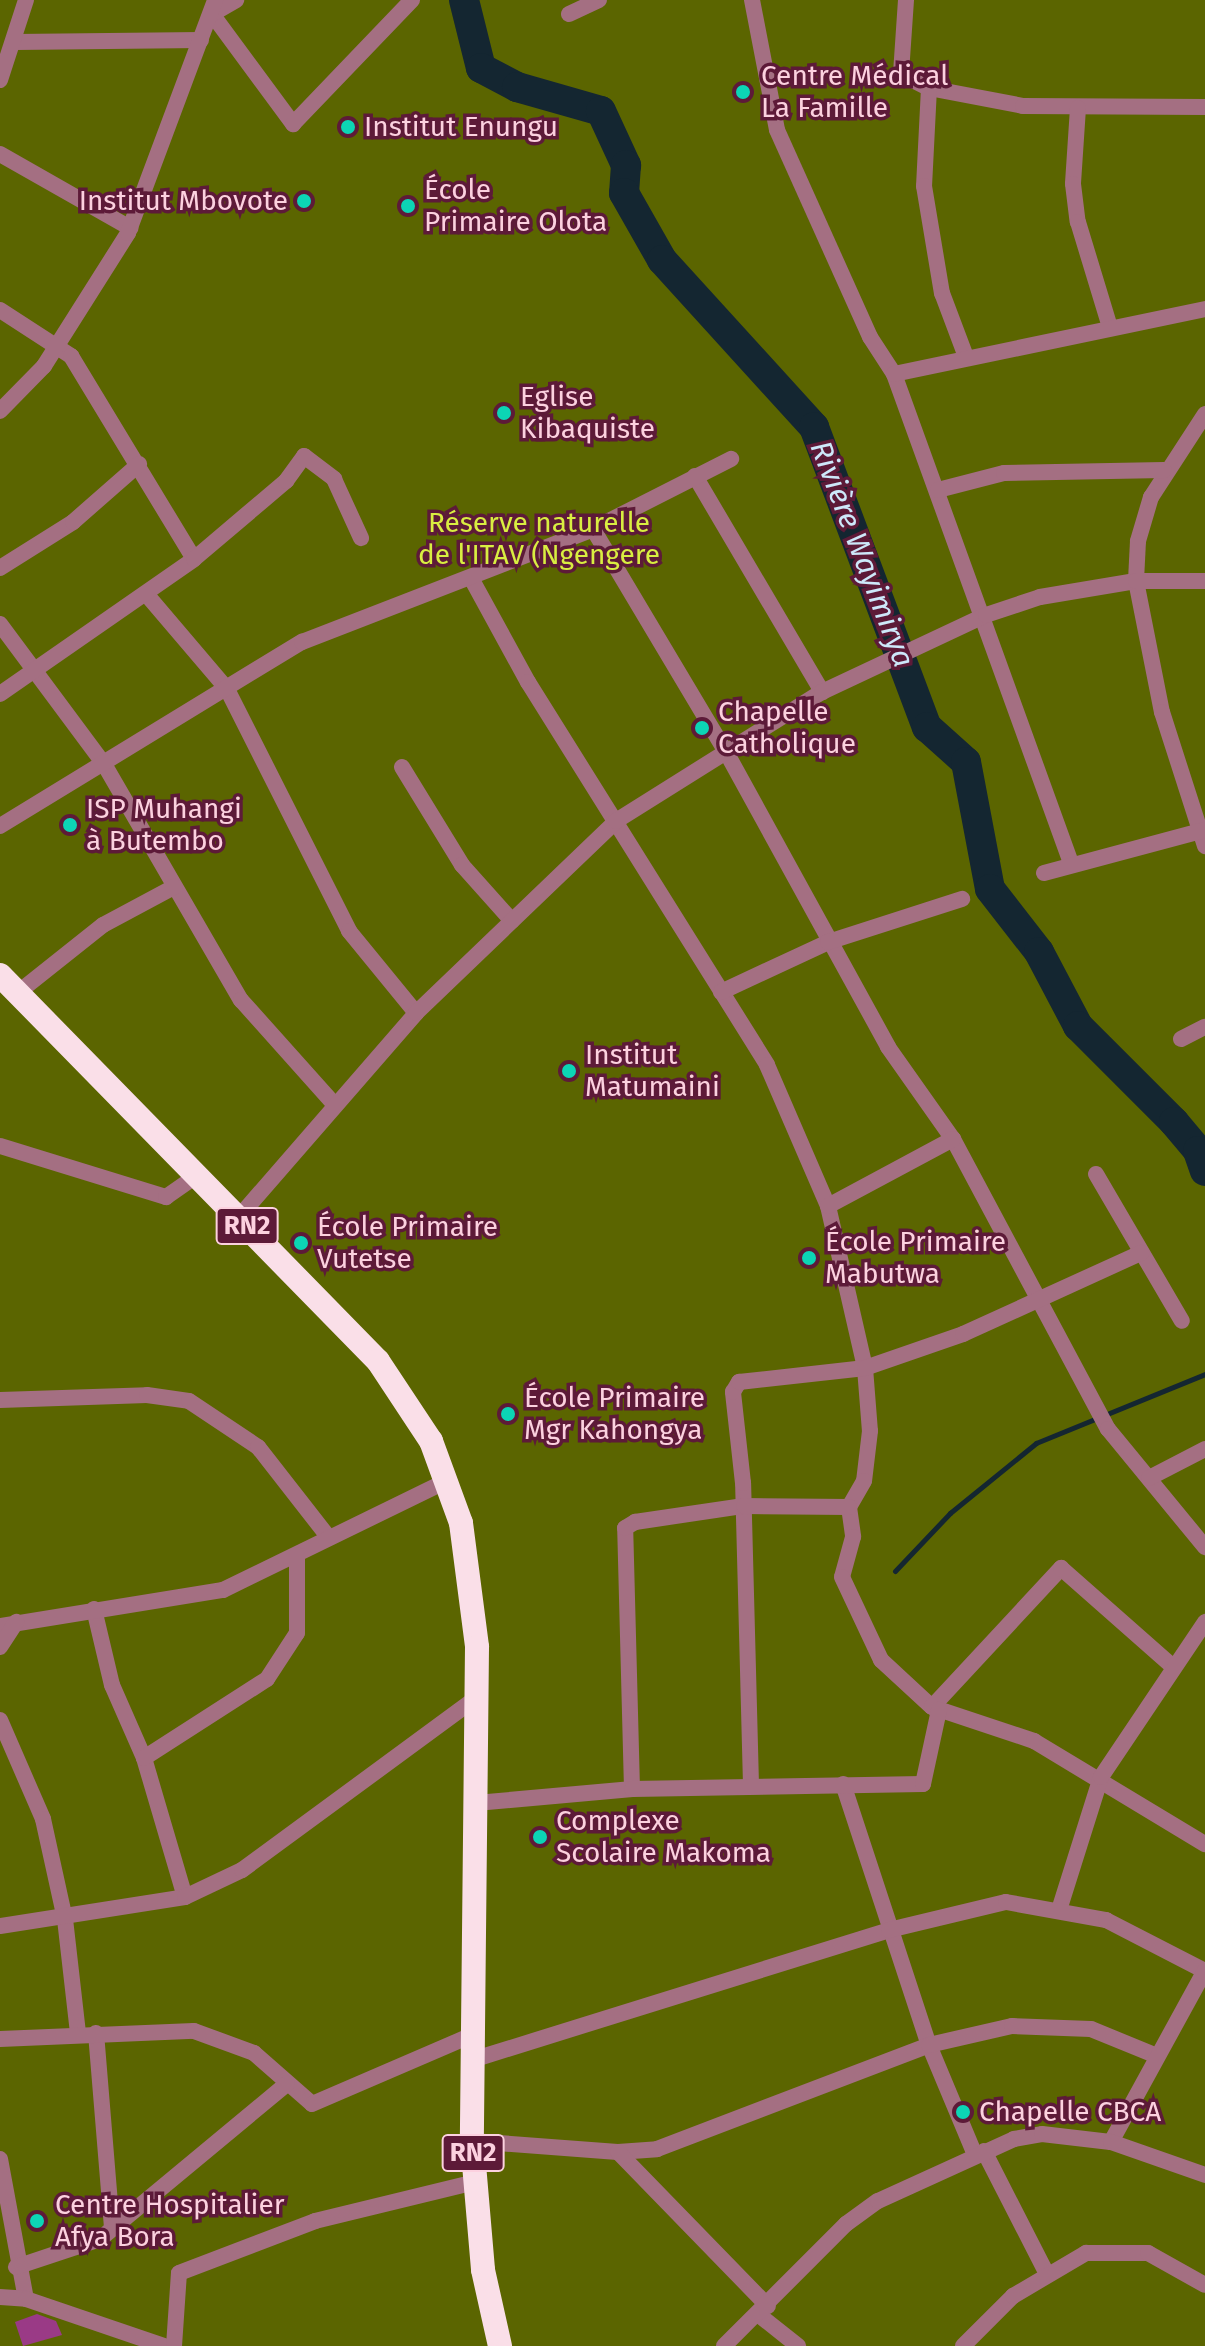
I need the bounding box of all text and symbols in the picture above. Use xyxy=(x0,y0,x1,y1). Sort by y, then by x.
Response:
place label: Centre Médical La Famille xyxy=(761,59,948,125)
marker: Centre Médical La Famille xyxy=(732,81,754,103)
place label: Institut Enungu xyxy=(364,110,558,144)
marker: Institut Enungu xyxy=(339,118,357,136)
place label: École Primaire Olota xyxy=(424,173,607,239)
place label: Institut Mbovote xyxy=(79,184,288,218)
marker: Institut Mbovote xyxy=(295,192,313,210)
marker: École Primaire Olota xyxy=(399,197,417,215)
place label: Eglise Kibaquiste xyxy=(520,380,655,446)
marker: Eglise Kibaquiste xyxy=(495,404,513,422)
water label: Rivière Wayimirya xyxy=(802,436,922,672)
park label: Réserve naturelle de l'ITAV (Ngengere xyxy=(418,506,660,572)
place label: Chapelle Catholique xyxy=(718,695,856,761)
marker: Chapelle Catholique xyxy=(693,719,711,737)
place label: ISP Muhangi à Butembo xyxy=(86,792,242,858)
marker: ISP Muhangi à Butembo xyxy=(61,816,79,834)
place label: Institut Matumaini xyxy=(585,1038,720,1104)
marker: Institut Matumaini xyxy=(560,1062,578,1080)
road number: RN2 xyxy=(215,1204,279,1248)
place label: École Primaire Vutetse xyxy=(317,1210,498,1276)
place label: École Primaire Mabutwa xyxy=(825,1225,1006,1291)
marker: École Primaire Vutetse xyxy=(292,1234,310,1252)
marker: École Primaire Mabutwa xyxy=(800,1249,818,1267)
place label: École Primaire Mgr Kahongya xyxy=(524,1381,705,1447)
marker: École Primaire Mgr Kahongya xyxy=(499,1405,517,1423)
place label: Complexe Scolaire Makoma xyxy=(556,1804,771,1870)
marker: Complexe Scolaire Makoma xyxy=(531,1828,549,1846)
place label: Chapelle CBCA xyxy=(979,2095,1161,2129)
marker: Chapelle CBCA xyxy=(954,2103,972,2121)
road number: RN2 xyxy=(441,2131,505,2175)
place label: Centre Hospitalier Afya Bora xyxy=(55,2188,285,2254)
marker: Centre Hospitalier Afya Bora xyxy=(26,2210,48,2232)

